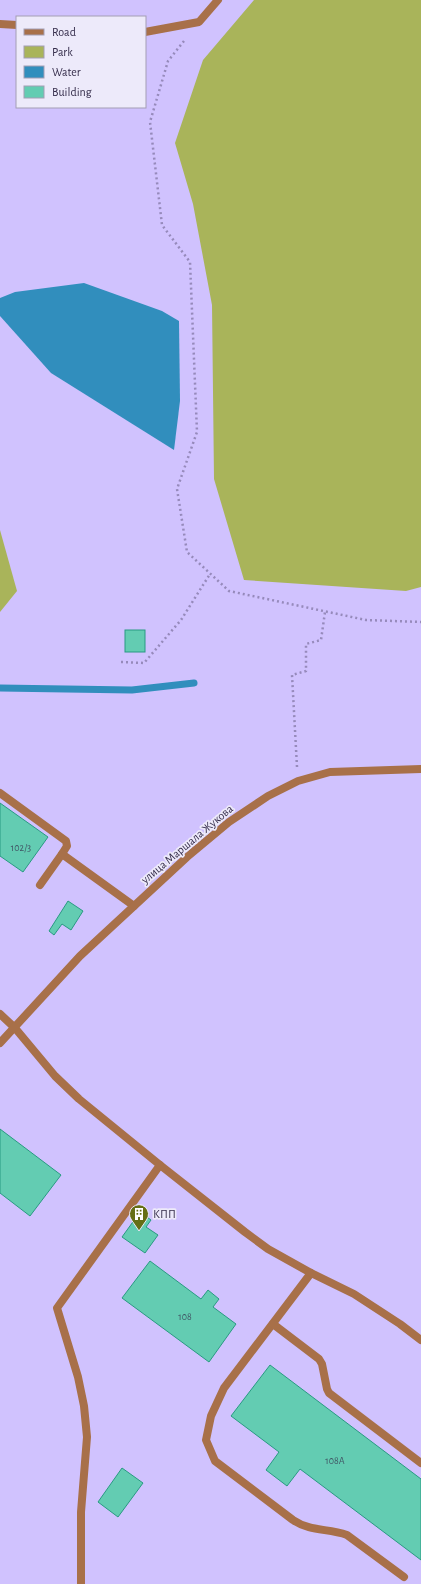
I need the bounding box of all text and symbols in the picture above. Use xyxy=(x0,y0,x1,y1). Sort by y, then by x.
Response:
legend xyxy=(16,16,146,108)
text: Road xyxy=(52,26,76,38)
text: Park xyxy=(52,46,73,58)
text: Water xyxy=(52,66,81,78)
text: Building xyxy=(52,86,92,98)
street label: улица Маршала Жукова xyxy=(138,802,236,887)
house number: 102/3 xyxy=(11,843,31,853)
building icon: КПП xyxy=(128,1203,150,1231)
place label: КПП xyxy=(153,1208,176,1220)
house number: 108 xyxy=(178,1312,192,1322)
house number: 108А xyxy=(325,1456,345,1466)

